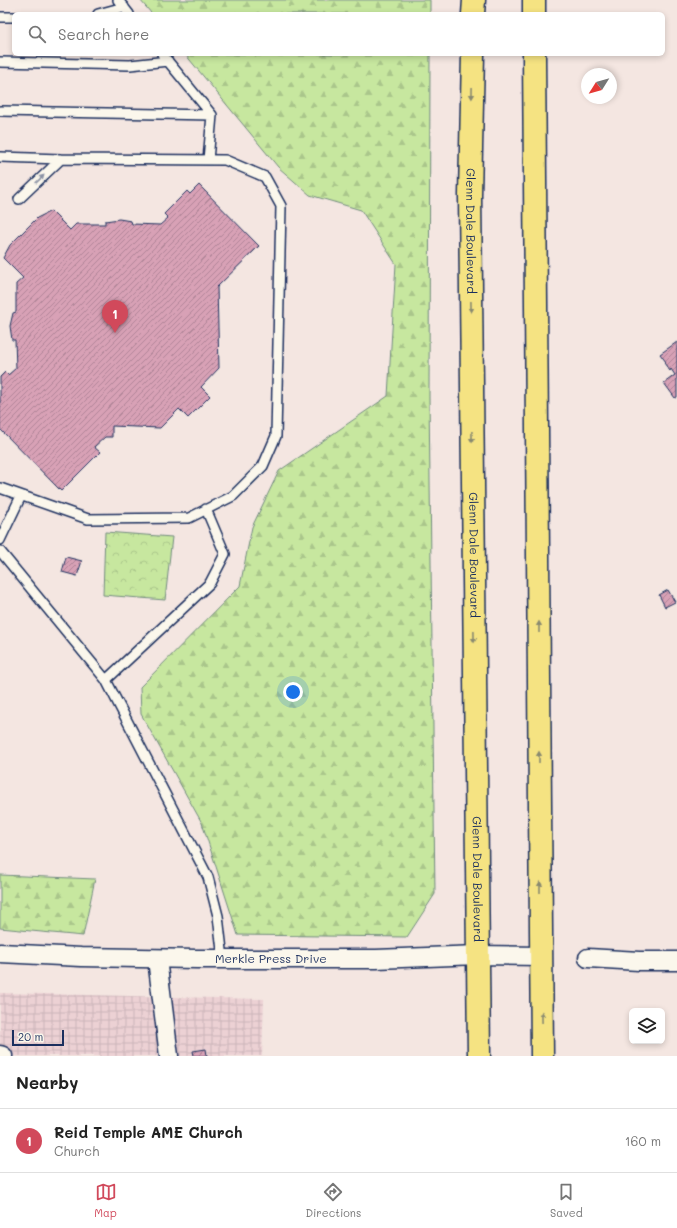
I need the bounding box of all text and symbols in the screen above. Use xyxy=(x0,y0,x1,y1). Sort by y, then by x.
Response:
search box xyxy=(12,12,665,56)
icon: search xyxy=(26,23,48,45)
text: Search here xyxy=(58,24,149,44)
north arrow xyxy=(581,68,617,104)
one-way arrow xyxy=(469,87,475,100)
street label: Glenn Dale Boulevard xyxy=(463,168,480,294)
one-way arrow xyxy=(35,175,45,184)
pin: 1 xyxy=(102,300,128,333)
one-way arrow xyxy=(468,301,474,314)
one-way arrow xyxy=(469,431,475,444)
street label: Glenn Dale Boulevard xyxy=(466,492,483,618)
one-way arrow xyxy=(535,621,542,633)
one-way arrow xyxy=(471,631,477,644)
your location xyxy=(283,682,303,702)
one-way arrow xyxy=(536,751,543,763)
street label: Glenn Dale Boulevard xyxy=(469,816,487,942)
one-way arrow xyxy=(537,880,543,893)
street label: Merkle Press Drive xyxy=(215,950,327,966)
map controls xyxy=(629,1008,665,1044)
button: layers xyxy=(629,1008,665,1044)
one-way arrow xyxy=(539,1010,545,1023)
scale bar xyxy=(12,1028,64,1047)
text: 20 m xyxy=(18,1029,43,1044)
text: Nearby xyxy=(16,1071,78,1093)
text: Reid Temple AME Church xyxy=(54,1122,242,1142)
text: 1 xyxy=(26,1132,32,1149)
text: 160 m xyxy=(625,1132,661,1149)
text: Church xyxy=(54,1142,99,1159)
tab: Map xyxy=(94,1181,117,1220)
tab: Directions xyxy=(305,1181,361,1220)
tab: Saved xyxy=(550,1181,583,1220)

